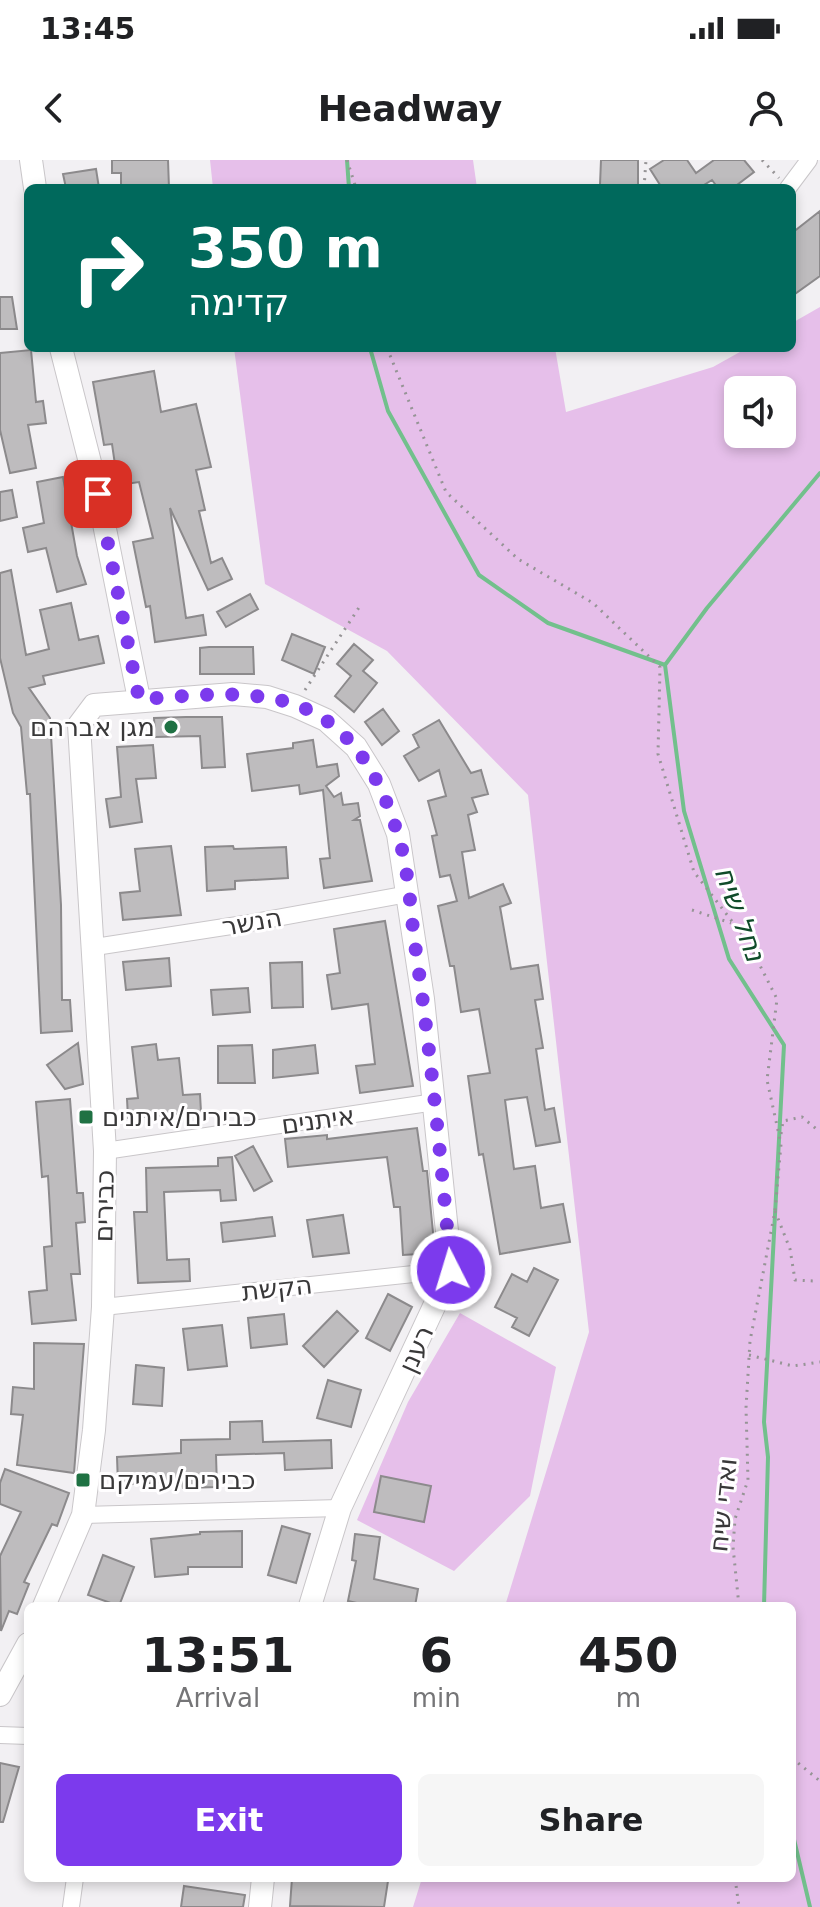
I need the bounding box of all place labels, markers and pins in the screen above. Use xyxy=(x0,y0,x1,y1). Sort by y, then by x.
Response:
pin xyxy=(64,460,132,528)
place label: מגן אברהם xyxy=(30,712,155,742)
marker: מגן אברהם xyxy=(162,718,180,736)
place label: כבירים/איתנים xyxy=(102,1102,257,1132)
marker: כבירים/איתנים xyxy=(77,1108,95,1126)
place label: כבירים/עמיקם xyxy=(99,1465,256,1495)
marker: כבירים/עמיקם xyxy=(74,1471,92,1489)

